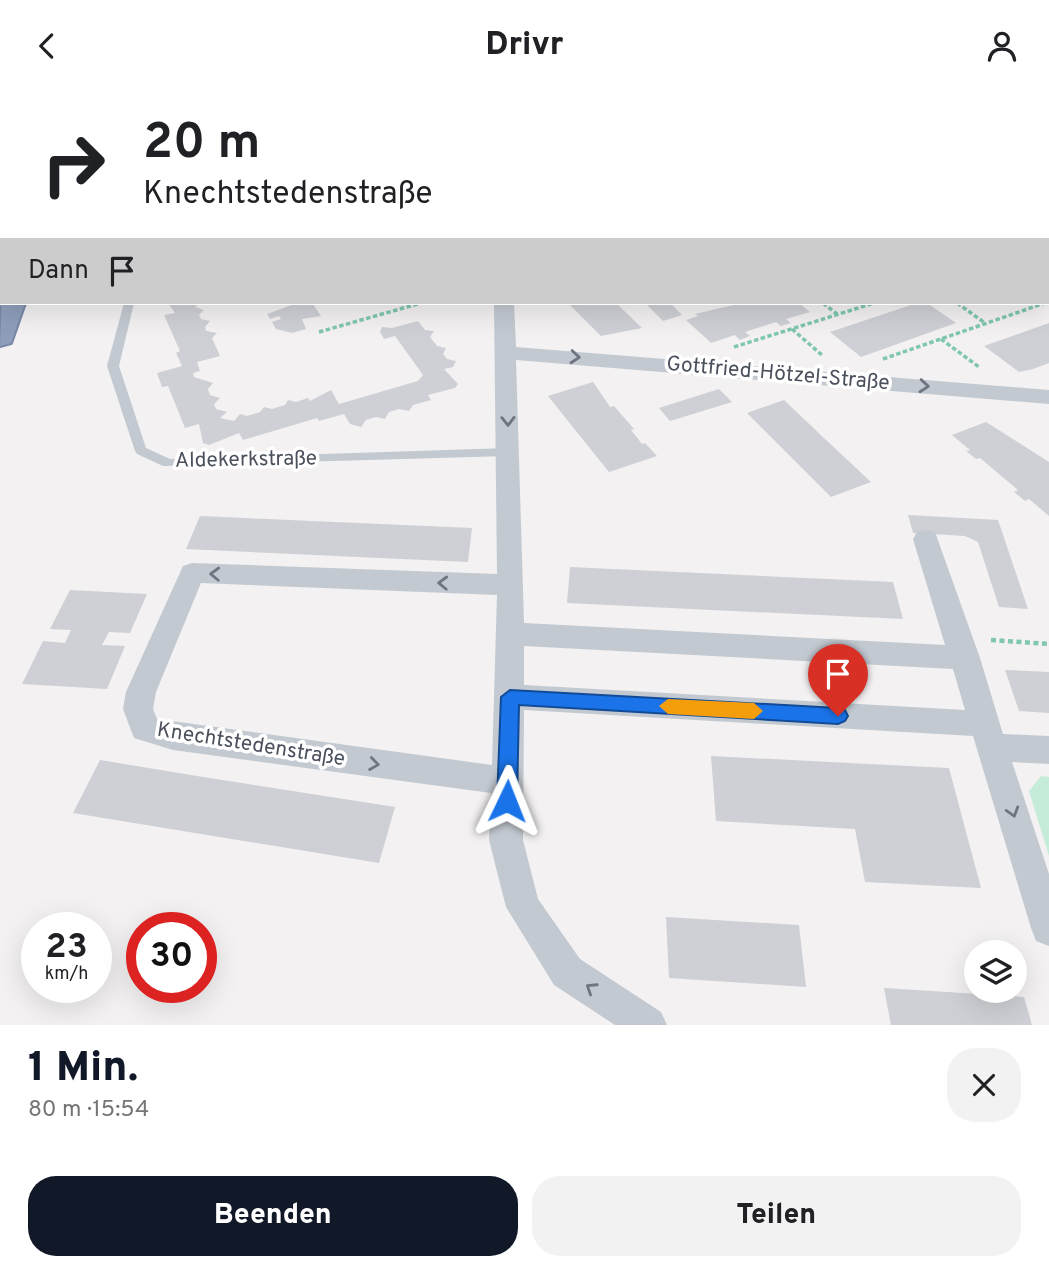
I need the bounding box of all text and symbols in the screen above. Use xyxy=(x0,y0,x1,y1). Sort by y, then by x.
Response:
text: Drivr xyxy=(486,26,563,66)
icon: back xyxy=(28,27,66,65)
icon: person xyxy=(983,27,1021,65)
text: 20 m xyxy=(143,114,260,176)
icon: right xyxy=(28,119,119,210)
text: Knechtstedenstraße xyxy=(143,175,433,215)
icon: arrive xyxy=(103,252,141,290)
text: Dann xyxy=(28,255,89,288)
one-way arrow xyxy=(570,349,581,364)
street label: Gottfried-Hötzel-Straße xyxy=(665,351,891,397)
one-way arrow xyxy=(919,378,930,393)
one-way arrow xyxy=(500,416,516,427)
street label: Aldekerkstraße xyxy=(175,445,317,475)
one-way arrow xyxy=(210,567,221,582)
one-way arrow xyxy=(437,575,448,590)
pin xyxy=(808,644,868,716)
icon: arrive xyxy=(819,655,857,693)
street label: Knechtstedenstraße xyxy=(155,717,347,773)
one-way arrow xyxy=(368,756,380,771)
position arrow xyxy=(470,764,544,838)
one-way arrow xyxy=(1005,806,1020,818)
speed limit sign: 30 xyxy=(126,912,217,1003)
text: 23 xyxy=(45,926,88,970)
map controls xyxy=(964,940,1027,1003)
button: layers xyxy=(964,940,1027,1003)
text: km/h xyxy=(45,963,88,986)
one-way arrow xyxy=(585,983,598,996)
text: 1 Min. xyxy=(28,1043,138,1096)
button: close xyxy=(947,1048,1021,1122)
text: 80 m · 15:54 xyxy=(28,1096,149,1125)
button: Beenden xyxy=(28,1176,518,1256)
button: Teilen xyxy=(532,1176,1021,1256)

